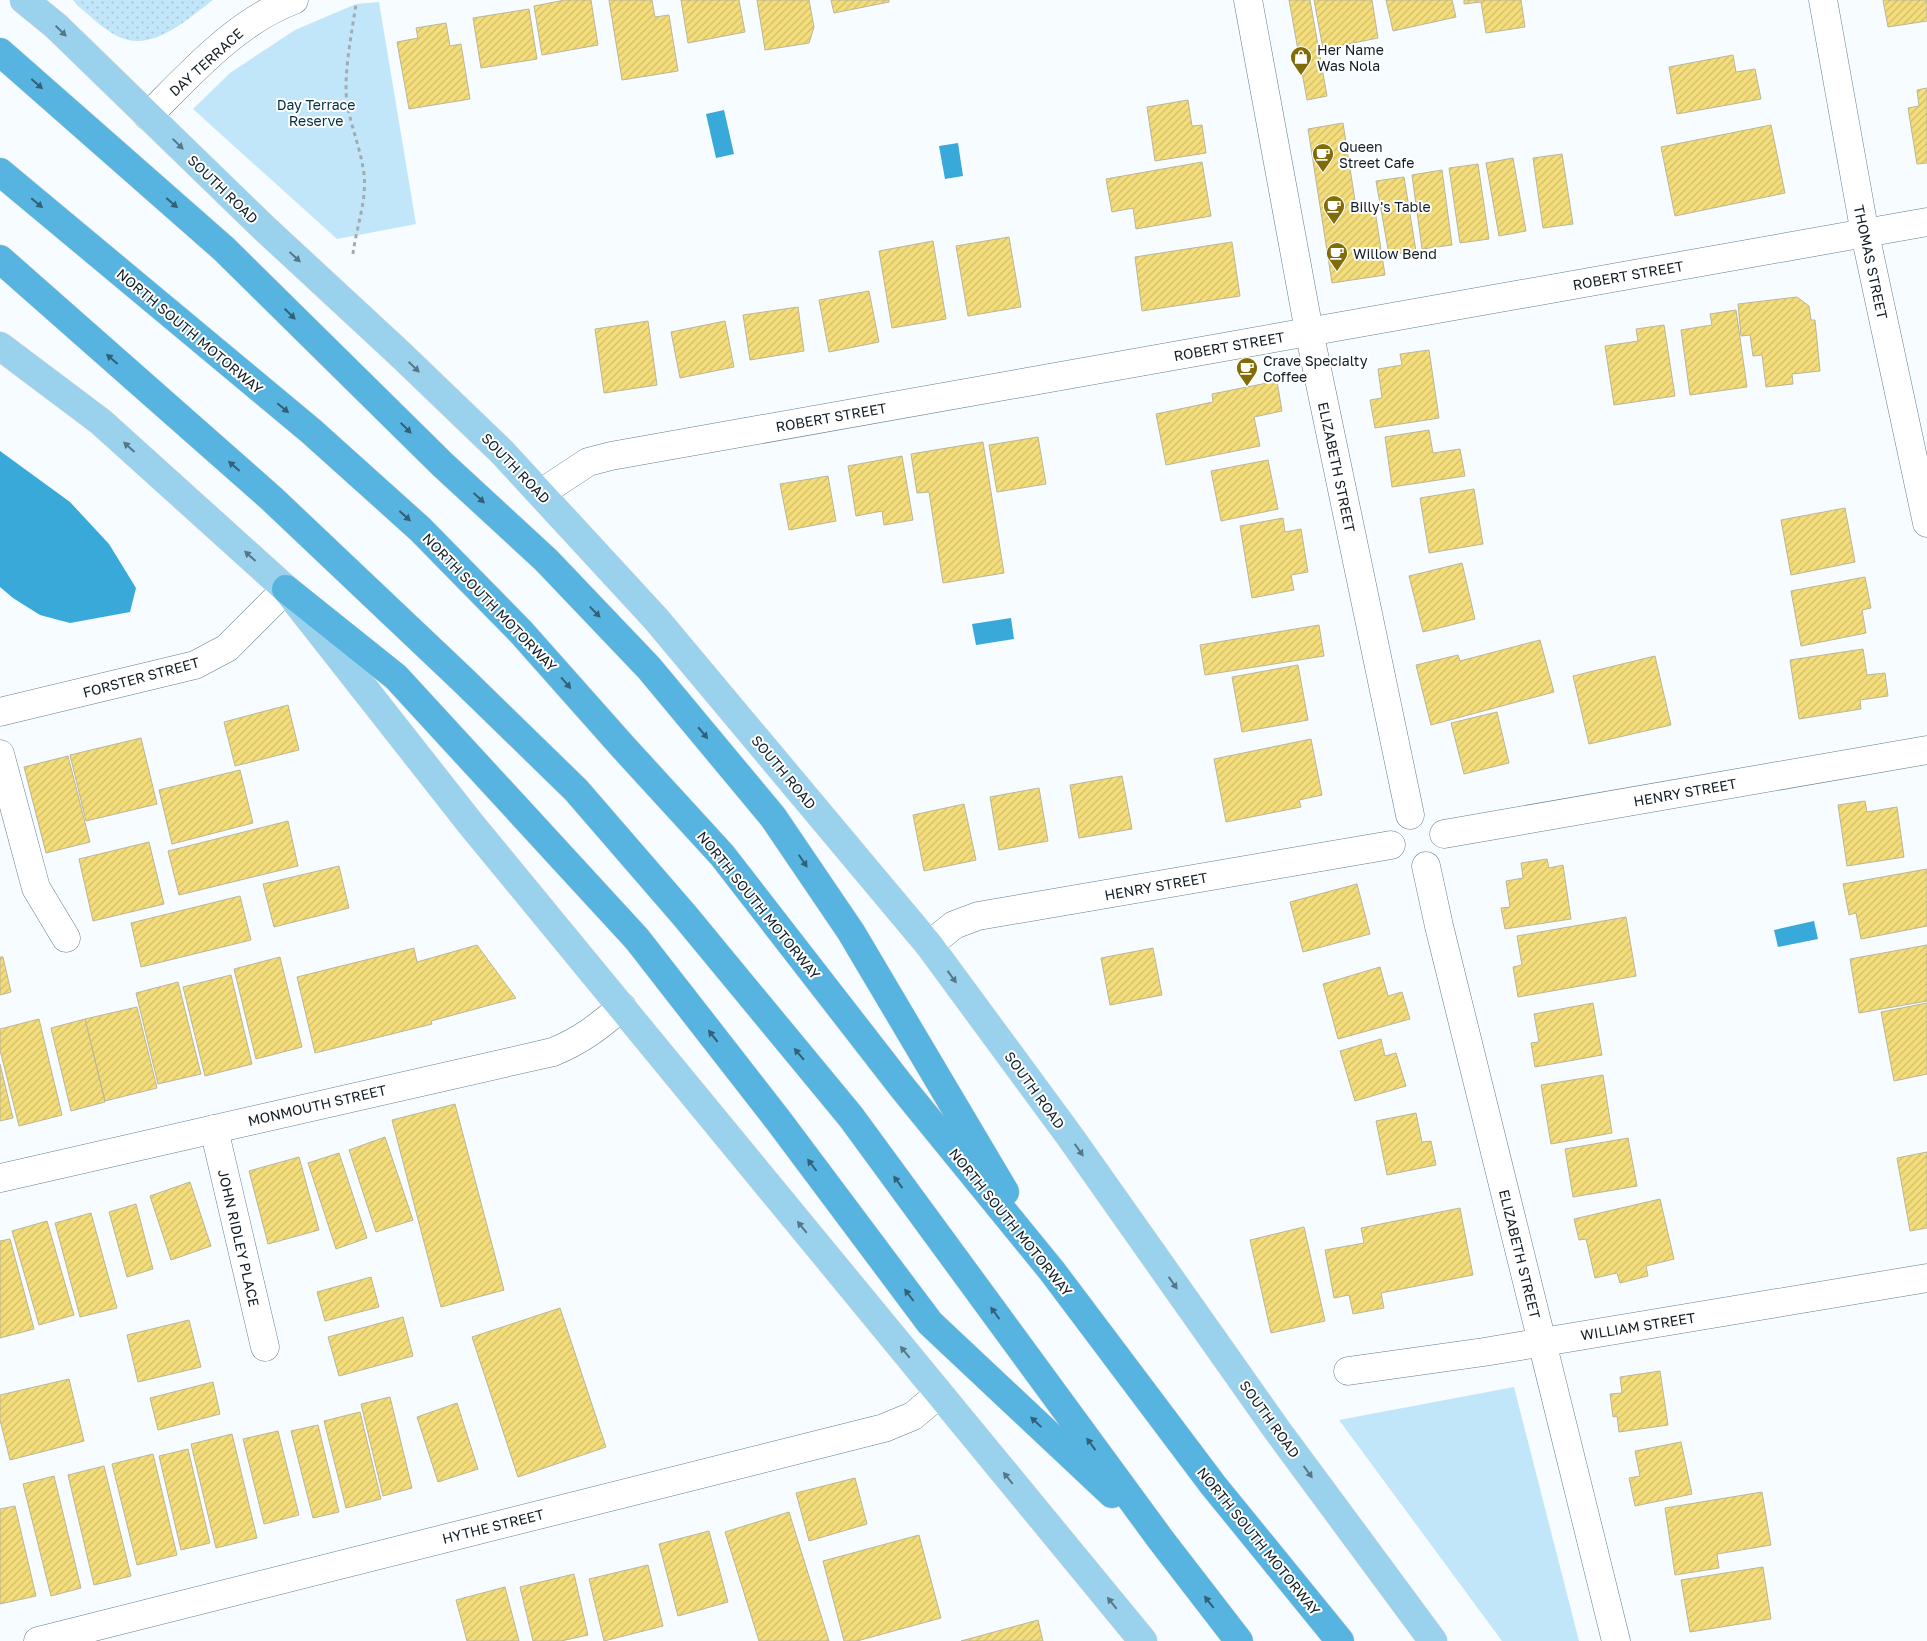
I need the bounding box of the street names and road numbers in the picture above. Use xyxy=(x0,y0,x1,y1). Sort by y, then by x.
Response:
street label: DAY TERRACE xyxy=(166,24,246,100)
street label: SOUTH ROAD xyxy=(184,151,262,227)
street label: THOMAS STREET xyxy=(1851,203,1891,321)
street label: ROBERT STREET xyxy=(1571,257,1685,293)
street label: NORTH SOUTH MOTORWAY xyxy=(113,265,267,397)
street label: ROBERT STREET xyxy=(1172,328,1286,364)
street label: ROBERT STREET xyxy=(774,399,888,435)
street label: ELIZABETH STREET xyxy=(1315,400,1359,534)
street label: SOUTH ROAD xyxy=(478,429,554,507)
street label: NORTH SOUTH MOTORWAY xyxy=(419,529,561,675)
street label: FORSTER STREET xyxy=(81,653,202,701)
street label: SOUTH ROAD xyxy=(748,732,820,812)
street label: HENRY STREET xyxy=(1632,775,1738,809)
street label: NORTH SOUTH MOTORWAY xyxy=(694,828,824,982)
street label: HENRY STREET xyxy=(1103,869,1209,903)
street label: SOUTH ROAD xyxy=(1001,1048,1069,1132)
street label: MONMOUTH STREET xyxy=(246,1081,388,1129)
street label: NORTH SOUTH MOTORWAY xyxy=(946,1145,1076,1299)
street label: JOHN RIDLEY PLACE xyxy=(215,1168,263,1308)
street label: ELIZABETH STREET xyxy=(1496,1188,1544,1321)
street label: WILLIAM STREET xyxy=(1579,1308,1697,1343)
street label: SOUTH ROAD xyxy=(1236,1377,1304,1461)
street label: NORTH SOUTH MOTORWAY xyxy=(1194,1464,1324,1618)
street label: HYTHE STREET xyxy=(440,1505,546,1547)

